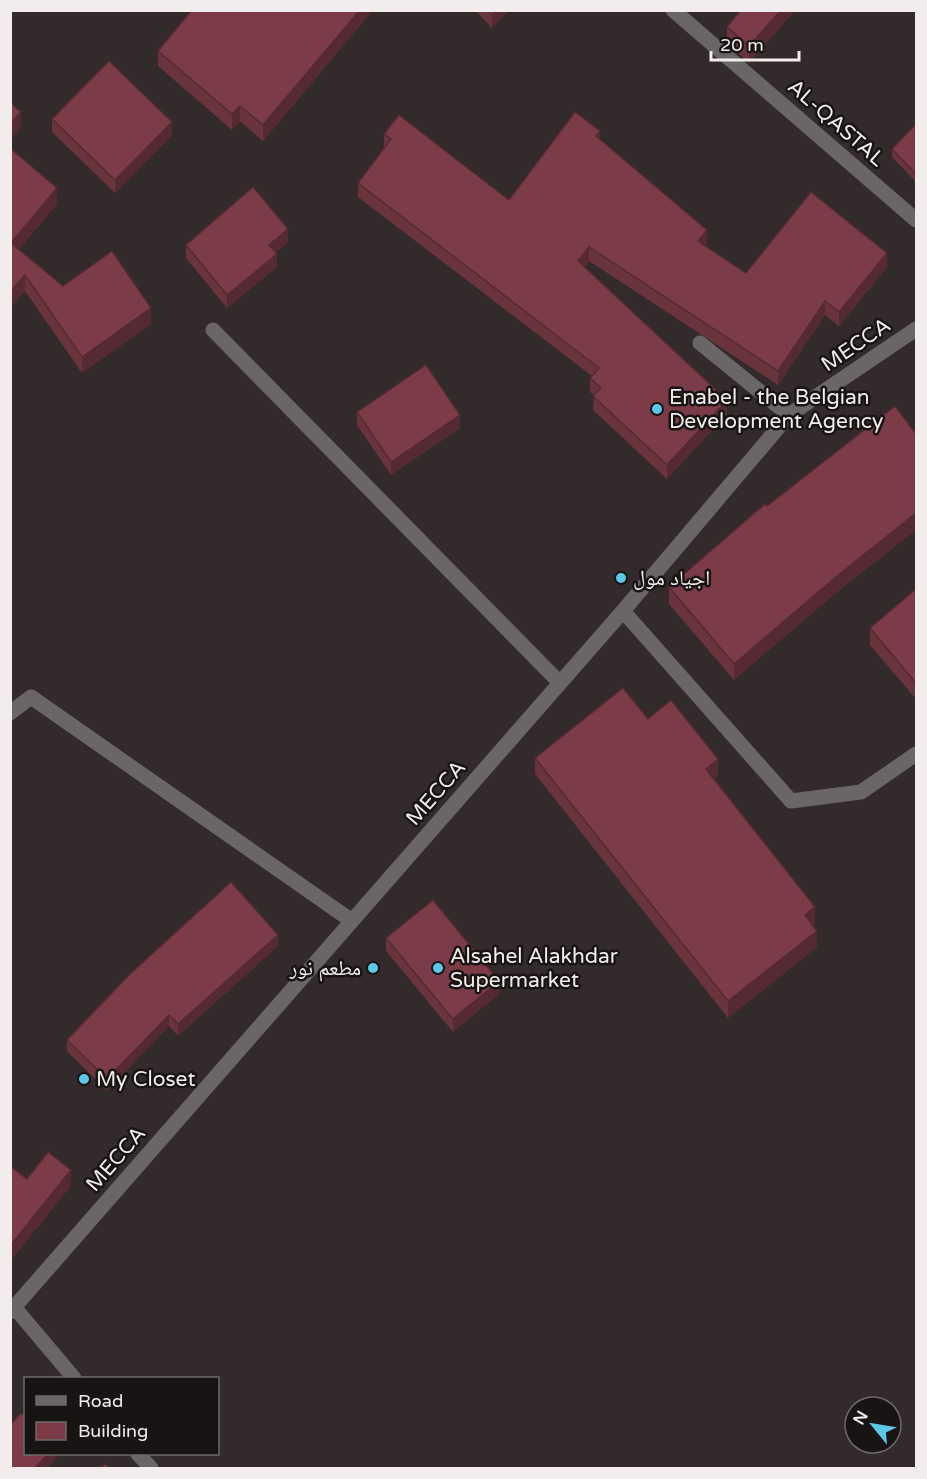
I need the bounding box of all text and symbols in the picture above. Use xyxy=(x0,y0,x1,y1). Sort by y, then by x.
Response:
scale bar xyxy=(711,24,800,62)
text: 20 m xyxy=(720,34,764,56)
street label: AL-QASTAL xyxy=(782,74,890,172)
street label: MECCA xyxy=(817,313,895,377)
place label: Enabel - the Belgian Development Agency xyxy=(669,385,883,434)
marker: Enabel - the Belgian Development Agency xyxy=(650,402,664,416)
place label: اجياد مول xyxy=(633,566,710,591)
marker: اجياد مول xyxy=(614,571,628,585)
street label: MECCA xyxy=(401,755,471,831)
place label: Alsahel Alakhdar Supermarket xyxy=(450,944,618,993)
place label: مطعم نور xyxy=(288,956,361,982)
marker: مطعم نور xyxy=(366,961,380,975)
marker: Alsahel Alakhdar Supermarket xyxy=(431,961,445,975)
place label: My Closet xyxy=(96,1067,195,1092)
marker: My Closet xyxy=(77,1072,91,1086)
street label: MECCA xyxy=(81,1121,151,1197)
legend xyxy=(24,1377,219,1455)
text: Road xyxy=(78,1390,123,1412)
north arrow xyxy=(843,1395,903,1455)
text: N xyxy=(849,1407,873,1429)
text: Building xyxy=(78,1420,148,1442)

